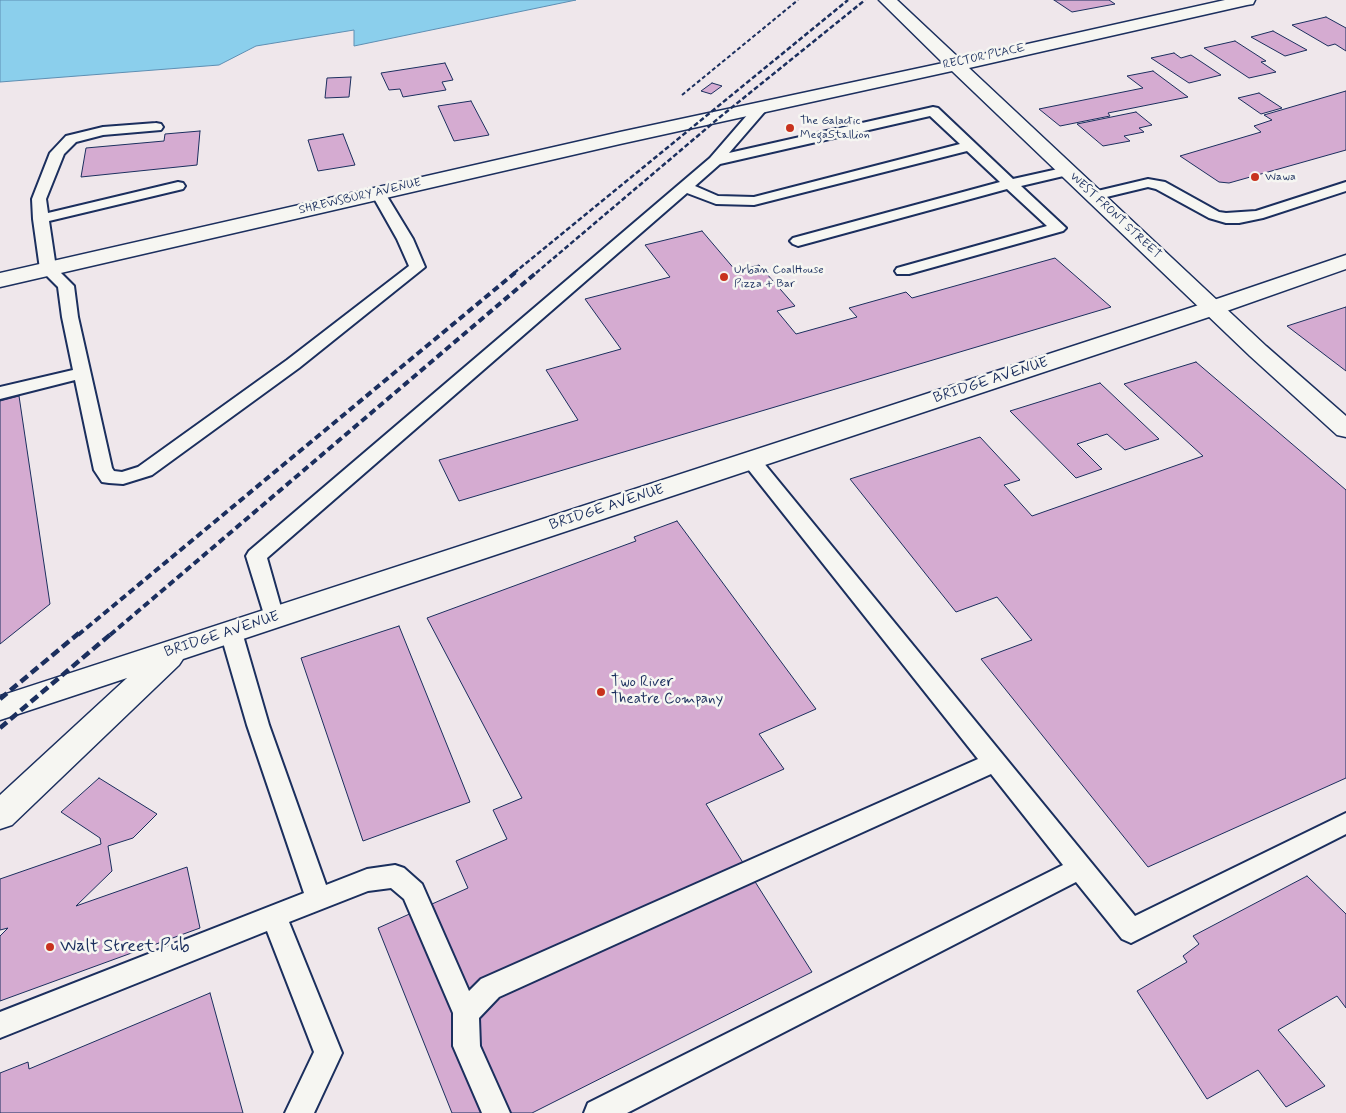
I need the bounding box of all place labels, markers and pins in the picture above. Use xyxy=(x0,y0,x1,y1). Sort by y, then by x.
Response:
place label: The Galactic MegaStallion xyxy=(800,114,870,142)
marker: The Galactic MegaStallion xyxy=(784,122,796,134)
place label: Wawa xyxy=(1265,170,1296,184)
marker: Wawa xyxy=(1249,171,1261,183)
place label: Urban CoalHouse Pizza + Bar xyxy=(734,263,824,291)
marker: Urban CoalHouse Pizza + Bar xyxy=(718,271,730,283)
place label: Two River Theatre Company xyxy=(611,674,723,709)
marker: Two River Theatre Company xyxy=(595,686,607,698)
place label: Walt Street Pub xyxy=(60,936,190,958)
marker: Walt Street Pub xyxy=(44,941,56,953)

